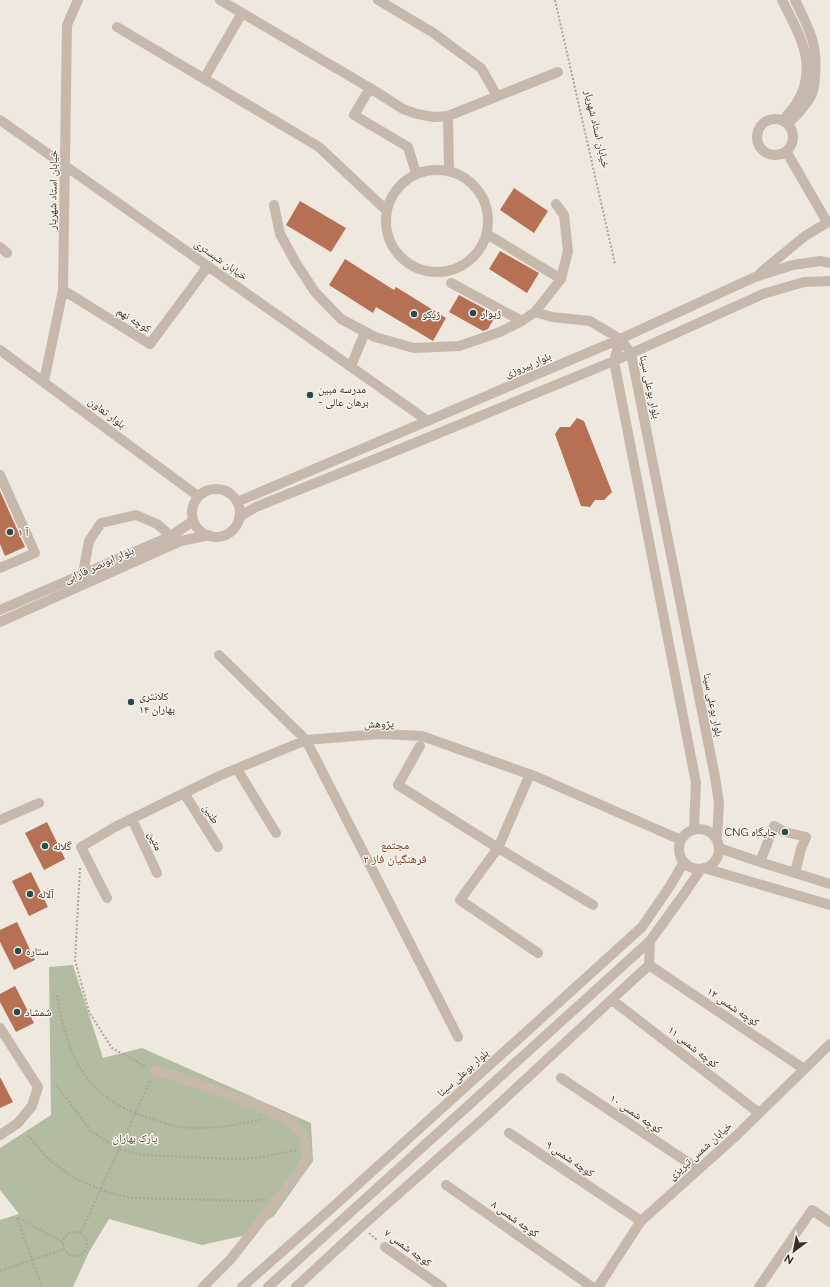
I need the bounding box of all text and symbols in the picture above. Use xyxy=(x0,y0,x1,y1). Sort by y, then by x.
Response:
street label: خیابان استاد شهریار xyxy=(582,88,612,169)
street label: خیابان استاد شهریار xyxy=(46,150,60,231)
street label: خیابان شبستری xyxy=(192,237,250,283)
street label: کوچه نهم xyxy=(114,305,154,337)
place label: ژیوار xyxy=(480,307,501,320)
place label: ژیکو xyxy=(422,308,440,321)
marker: ژیوار xyxy=(468,308,478,318)
marker: ژیکو xyxy=(409,309,419,319)
street label: بلوار پیروزی xyxy=(503,349,553,381)
street label: بلوار بوعلی سینا xyxy=(637,354,663,420)
place label: مدرسه مبین - برهان عالی xyxy=(318,383,369,409)
marker: مدرسه مبین - برهان عالی xyxy=(305,390,315,400)
street label: بلوار تعاون xyxy=(86,395,128,431)
place label: آ ۱ xyxy=(18,526,29,539)
marker: آ ۱ xyxy=(5,527,15,537)
street label: بلوار ابونصر فارابی xyxy=(62,544,136,586)
street label: بلوار بوعلی سینا xyxy=(700,672,726,738)
place label: کلانتری ۱۴ بهاران xyxy=(139,690,175,716)
marker: کلانتری ۱۴ بهاران xyxy=(126,697,136,707)
street label: پژوهش xyxy=(364,717,394,731)
street label: طنین xyxy=(200,802,222,826)
place label: CNG جایگاه xyxy=(724,826,777,839)
marker: CNG جایگاه xyxy=(780,827,790,837)
street label: متین xyxy=(145,829,165,853)
district label: مجتمع فرهنگیان فاز ۲ xyxy=(363,838,427,866)
place label: گلاله xyxy=(53,840,72,853)
marker: گلاله xyxy=(40,841,50,851)
place label: آلاله xyxy=(38,888,54,901)
marker: آلاله xyxy=(25,889,35,899)
place label: ستاره xyxy=(26,945,49,958)
marker: ستاره xyxy=(13,946,23,956)
street label: کوچه شمس ۱۲ xyxy=(704,985,762,1029)
place label: شمشاد xyxy=(25,1006,51,1019)
marker: شمشاد xyxy=(12,1007,22,1017)
street label: کوچه شمس ۱۱ xyxy=(665,1023,721,1071)
street label: بلوار بوعلی سینا xyxy=(435,1047,491,1099)
street label: کوچه شمس ۱۰ xyxy=(607,1092,665,1136)
street label: خیابان شمس تبریزی xyxy=(666,1119,734,1183)
park label: پارک بهاران xyxy=(113,1132,158,1145)
street label: کوچه شمس ۹ xyxy=(543,1138,597,1180)
street label: کوچه شمس ۸ xyxy=(489,1198,542,1240)
street label: کوچه شمس ۷ xyxy=(382,1227,435,1270)
north arrow xyxy=(774,1231,814,1271)
text: N xyxy=(782,1251,796,1267)

